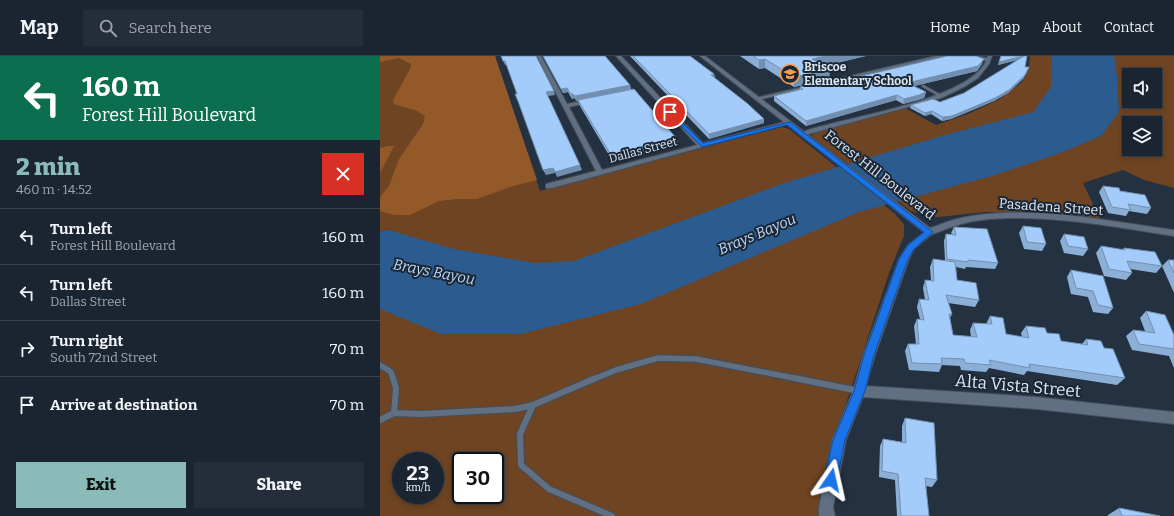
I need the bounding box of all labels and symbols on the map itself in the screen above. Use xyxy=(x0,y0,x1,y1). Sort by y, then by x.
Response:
place label: Briscoe Elementary School xyxy=(804,60,912,88)
school or university icon: Briscoe Elementary School xyxy=(779,63,801,85)
pin xyxy=(653,95,687,129)
street label: Forest Hill Boulevard xyxy=(821,127,939,223)
street label: Dallas Street xyxy=(607,134,679,166)
street label: Pasadena Street xyxy=(998,195,1104,219)
water label: Brays Bayou xyxy=(715,209,799,259)
water label: Brays Bayou xyxy=(391,255,477,289)
street label: Alta Vista Street xyxy=(954,370,1082,402)
speed limit sign: 30 xyxy=(452,452,504,504)
position arrow xyxy=(810,459,852,501)

